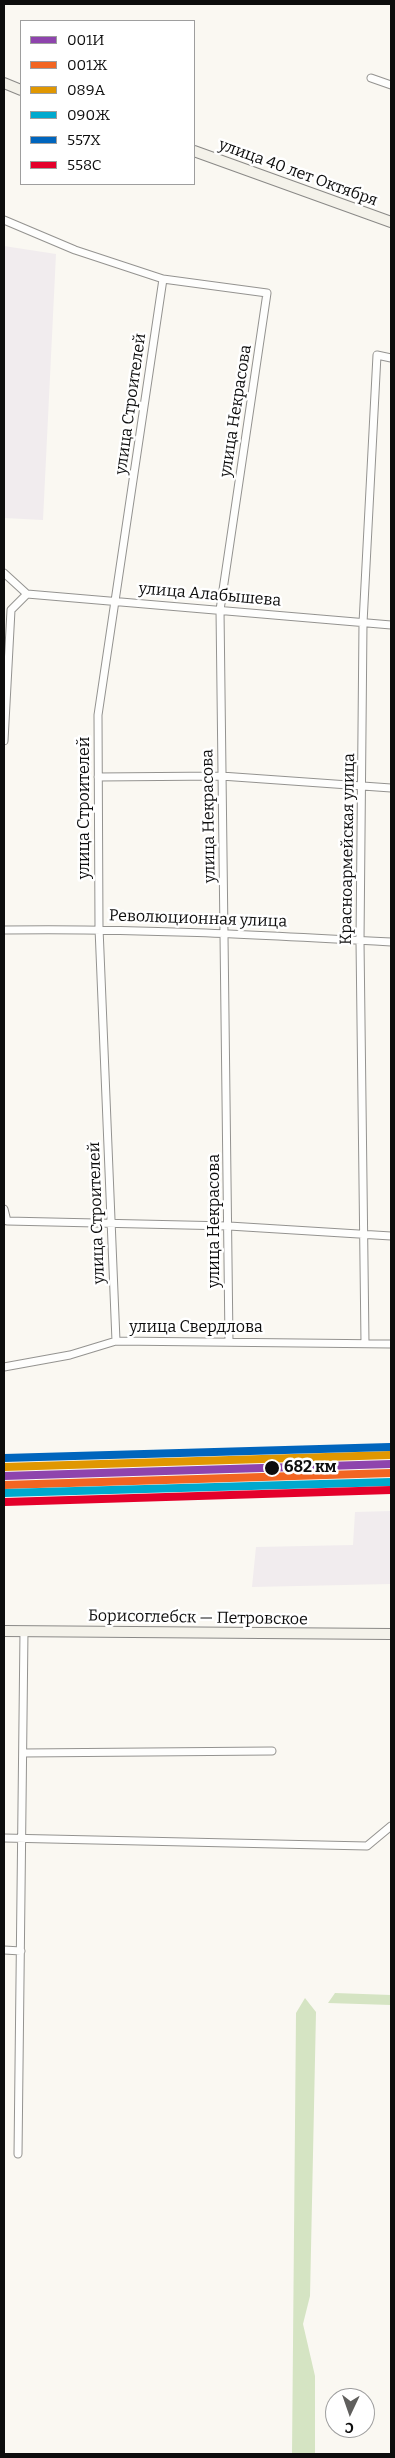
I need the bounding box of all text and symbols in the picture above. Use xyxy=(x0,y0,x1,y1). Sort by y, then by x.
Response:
legend xyxy=(20,20,195,185)
text: 001И xyxy=(67,31,104,49)
text: 001Ж xyxy=(67,56,108,74)
text: 089А xyxy=(67,81,105,99)
text: 090Ж xyxy=(67,106,110,124)
text: 557Х xyxy=(67,131,101,149)
street label: улица 40 лет Октября xyxy=(216,135,380,211)
text: 558С xyxy=(67,156,101,174)
street label: улица Строителей xyxy=(112,332,150,476)
street label: улица Некрасова xyxy=(216,343,256,479)
street label: улица Алабышева xyxy=(138,579,282,611)
street label: улица Строителей xyxy=(75,737,95,879)
street label: улица Некрасова xyxy=(198,749,220,883)
street label: Красноармейская улица xyxy=(337,753,359,945)
street label: Революционная улица xyxy=(109,906,287,932)
street label: улица Строителей xyxy=(85,1141,109,1285)
street label: улица Некрасова xyxy=(205,1154,225,1288)
street label: улица Свердлова xyxy=(129,1318,263,1338)
place label: 682 км xyxy=(284,1458,337,1478)
marker: 682 км xyxy=(263,1459,281,1477)
street label: Борисоглебск — Петровское xyxy=(88,1606,308,1630)
north arrow xyxy=(325,2388,375,2438)
text: С xyxy=(344,2419,354,2436)

